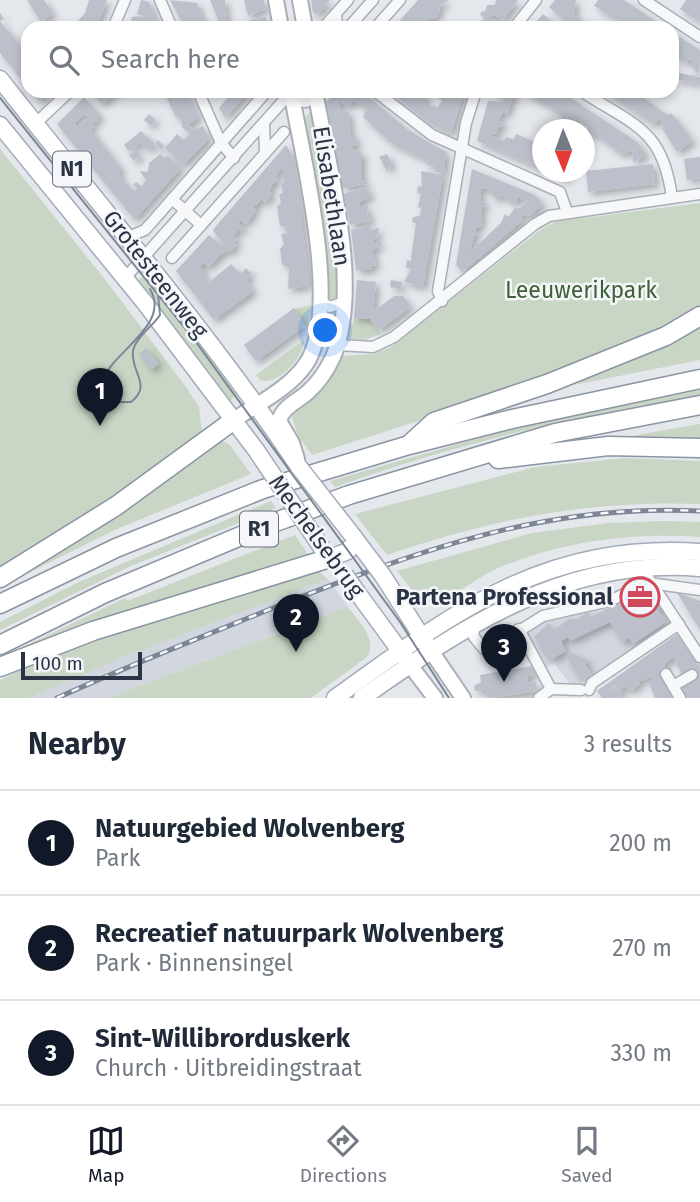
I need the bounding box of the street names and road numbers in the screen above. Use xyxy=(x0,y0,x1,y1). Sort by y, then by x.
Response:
street label: Elisabethlaan xyxy=(307,124,357,268)
road number: N1 xyxy=(53,152,91,186)
street label: Grotesteenweg xyxy=(97,204,215,344)
street label: Mechelsebrug xyxy=(263,469,371,603)
road number: R1 xyxy=(240,512,278,546)

